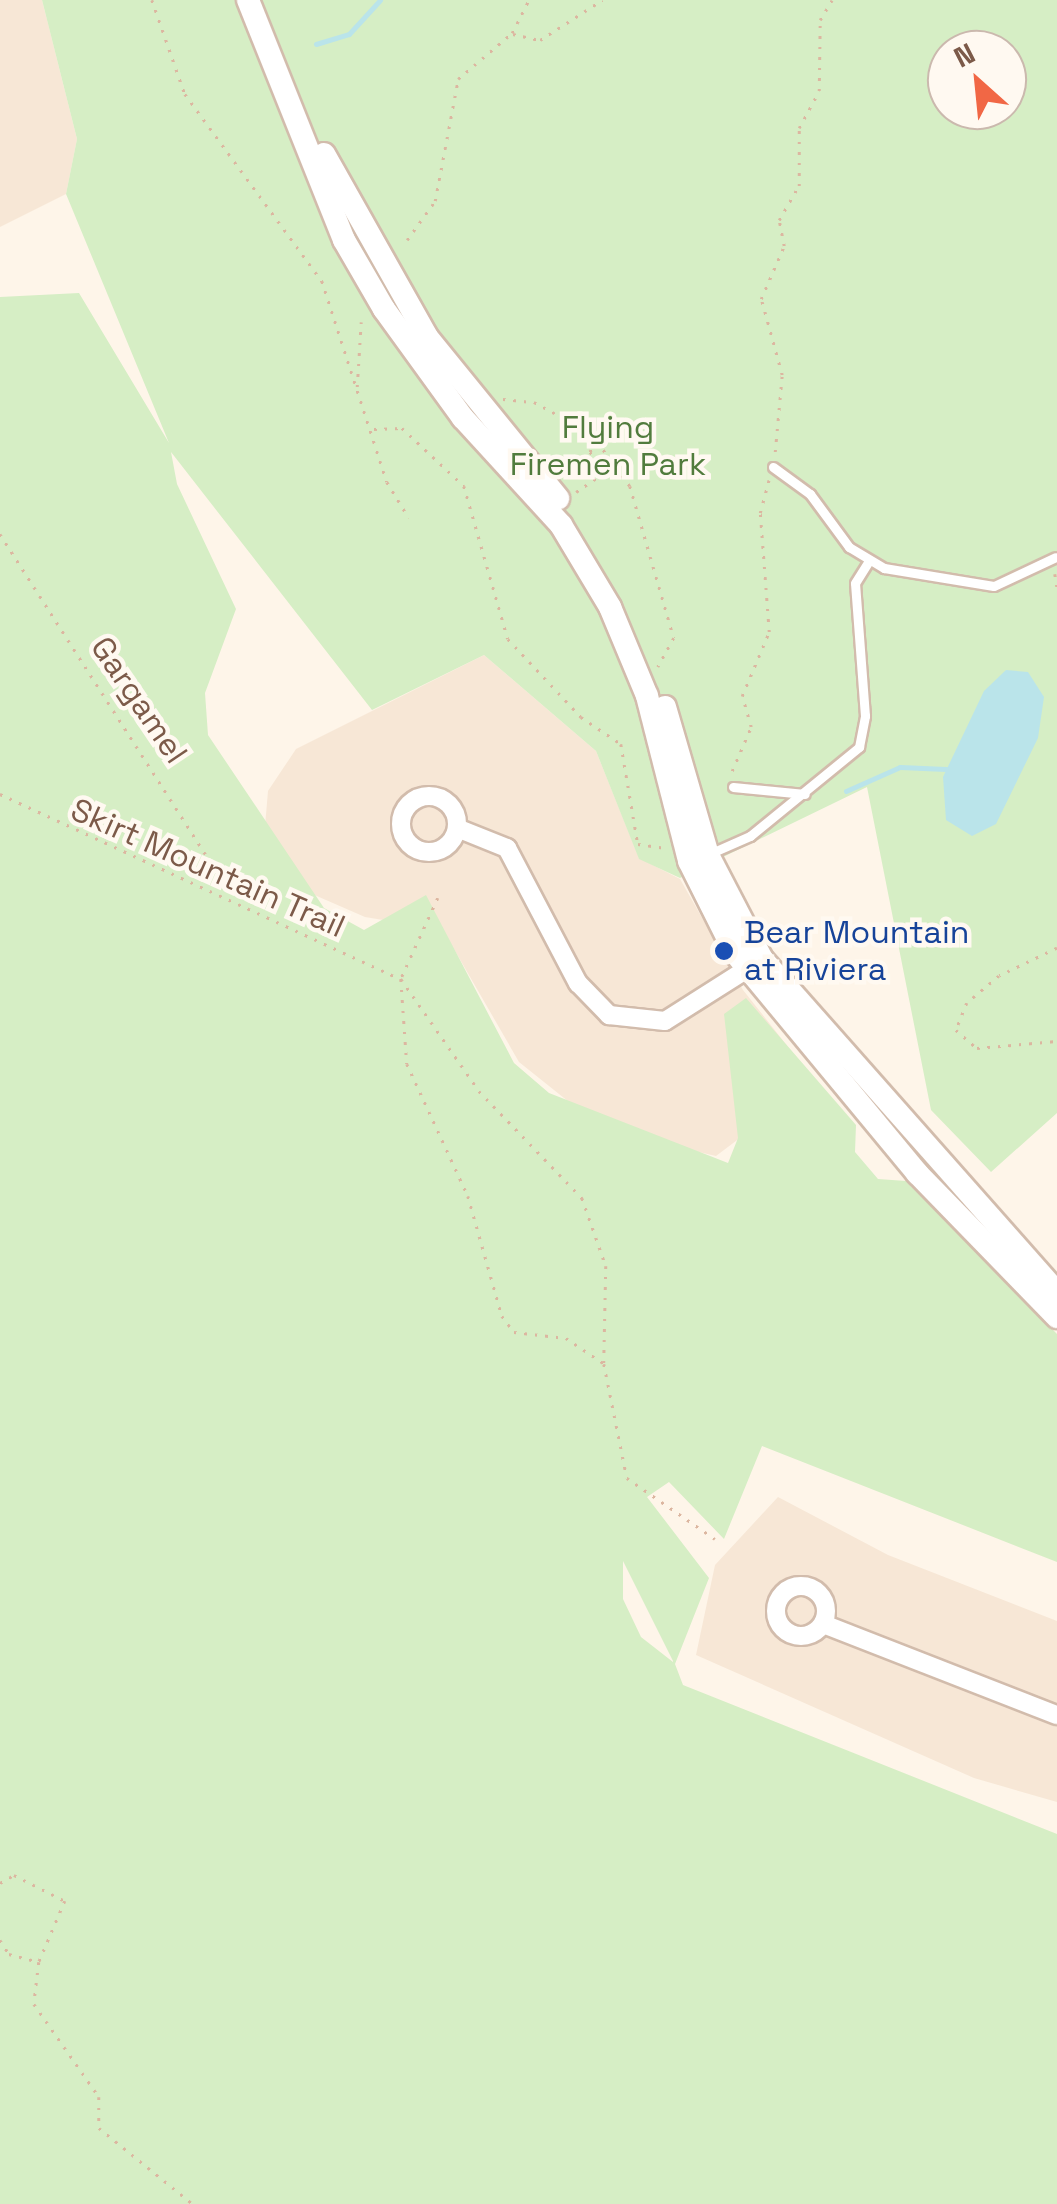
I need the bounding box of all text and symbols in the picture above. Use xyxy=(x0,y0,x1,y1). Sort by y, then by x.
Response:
north arrow xyxy=(927,30,1027,130)
text: N xyxy=(948,35,981,75)
park label: Flying Firemen Park xyxy=(510,409,706,484)
street label: Gargamel xyxy=(83,629,195,771)
street label: Skirt Mountain Trail xyxy=(65,790,351,946)
place label: Bear Mountain at Riviera xyxy=(744,914,969,989)
marker: Bear Mountain at Riviera xyxy=(713,940,735,962)

